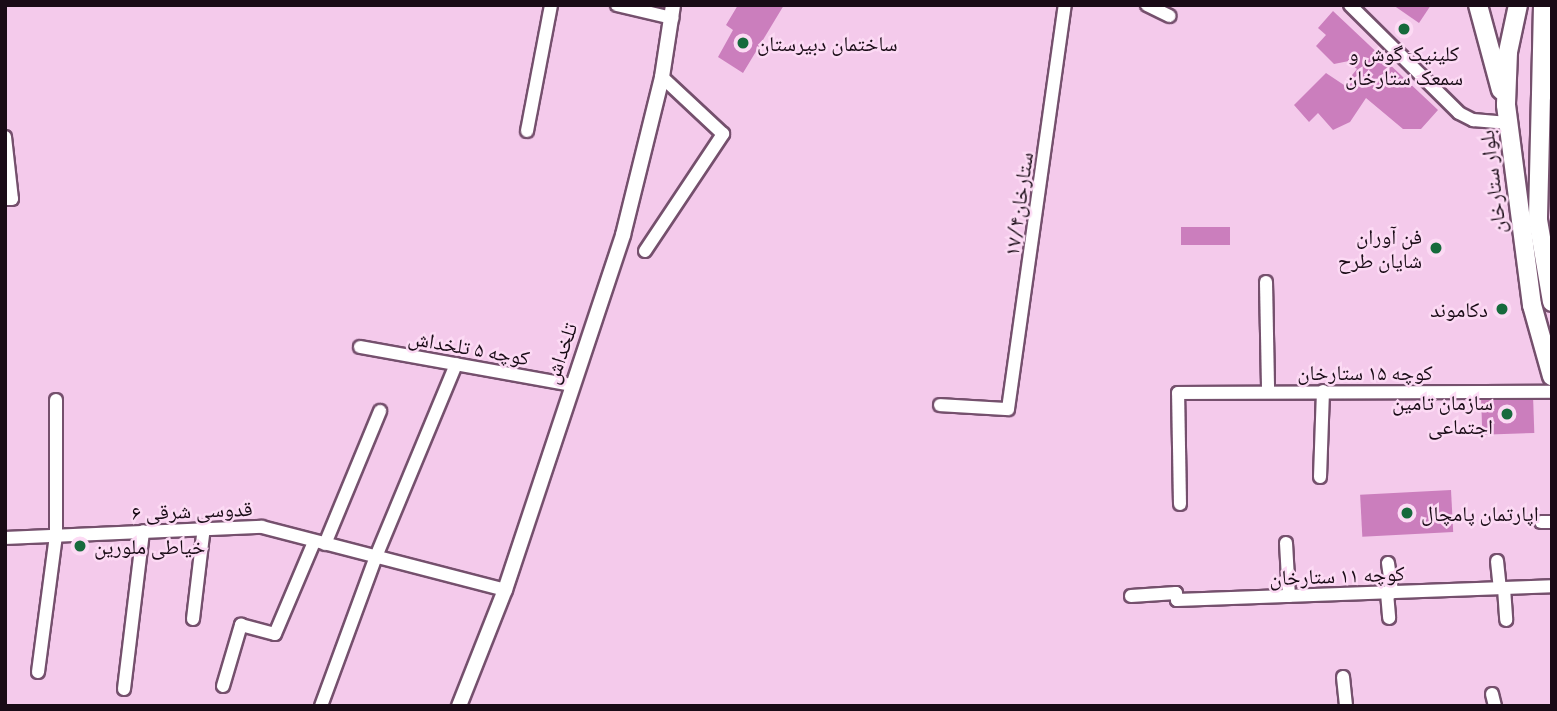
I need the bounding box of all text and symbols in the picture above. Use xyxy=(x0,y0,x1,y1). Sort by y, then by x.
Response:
marker: کلینیک گوش و سمعک ستارخان xyxy=(1396,21,1412,37)
place label: ساختمان دبیرستان xyxy=(757,30,898,56)
marker: ساختمان دبیرستان xyxy=(735,35,751,51)
place label: کلینیک گوش و سمعک ستارخان xyxy=(1345,40,1463,90)
street label: بلوار ستارخان xyxy=(1473,129,1511,235)
street label: ستارخان۱۷/۴ xyxy=(998,150,1038,258)
place label: فن آوران شایان طرح xyxy=(1338,223,1422,273)
marker: فن آوران شایان طرح xyxy=(1428,240,1444,256)
place label: دکاموند xyxy=(1430,296,1488,322)
marker: دکاموند xyxy=(1494,301,1510,317)
street label: تلخداش xyxy=(538,319,582,387)
street label: کوچه ۵ تلخداش xyxy=(406,324,532,370)
street label: کوچه ۱۵ ستارخان xyxy=(1297,359,1433,385)
place label: سازمان تامین اجتماعی xyxy=(1392,389,1493,439)
marker: سازمان تامین اجتماعی xyxy=(1499,406,1515,422)
street label: قدوسی شرقی ۶ xyxy=(131,495,253,525)
place label: اپارتمان پامچال xyxy=(1421,500,1539,526)
marker: اپارتمان پامچال xyxy=(1399,505,1415,521)
place label: خیاطی ملورین xyxy=(94,533,205,559)
marker: خیاطی ملورین xyxy=(72,538,88,554)
street label: کوچه ۱۱ ستارخان xyxy=(1269,560,1405,590)

